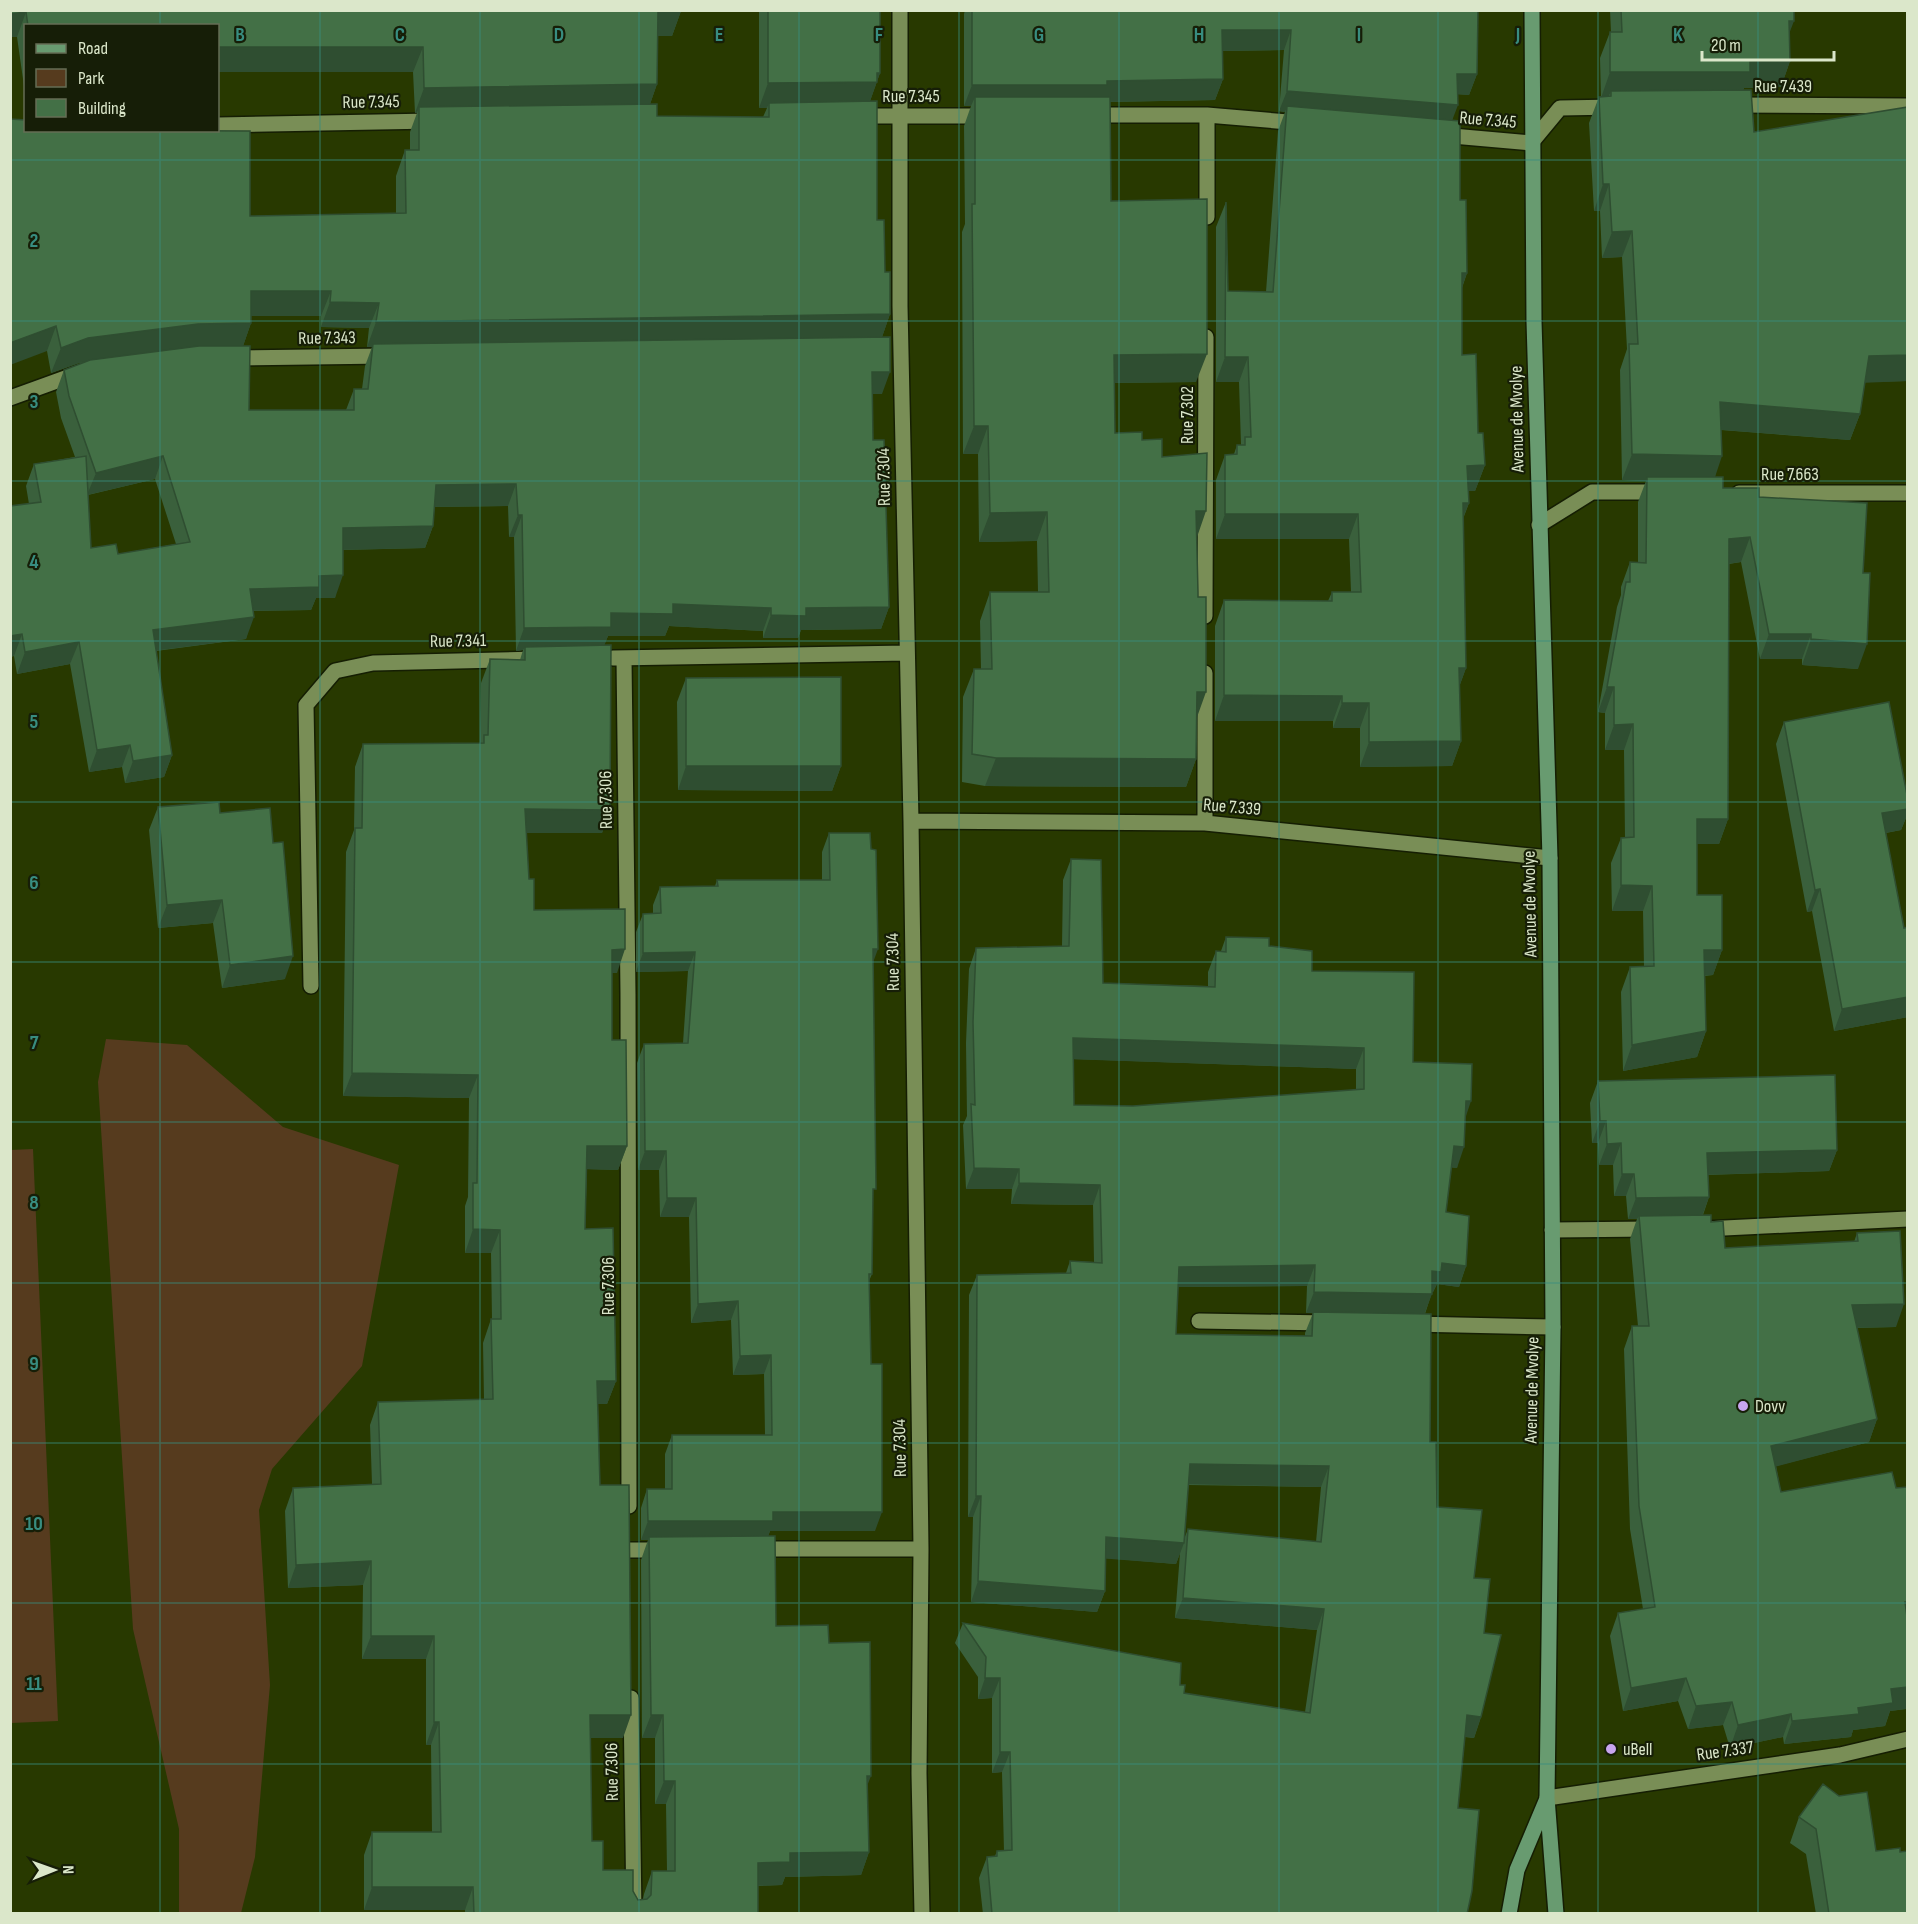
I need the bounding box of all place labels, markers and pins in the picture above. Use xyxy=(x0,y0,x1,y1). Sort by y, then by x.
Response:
place label: Dovv xyxy=(1755,1396,1785,1417)
marker: Dovv xyxy=(1736,1399,1750,1413)
place label: uBell xyxy=(1623,1739,1652,1760)
marker: uBell xyxy=(1604,1742,1618,1756)

